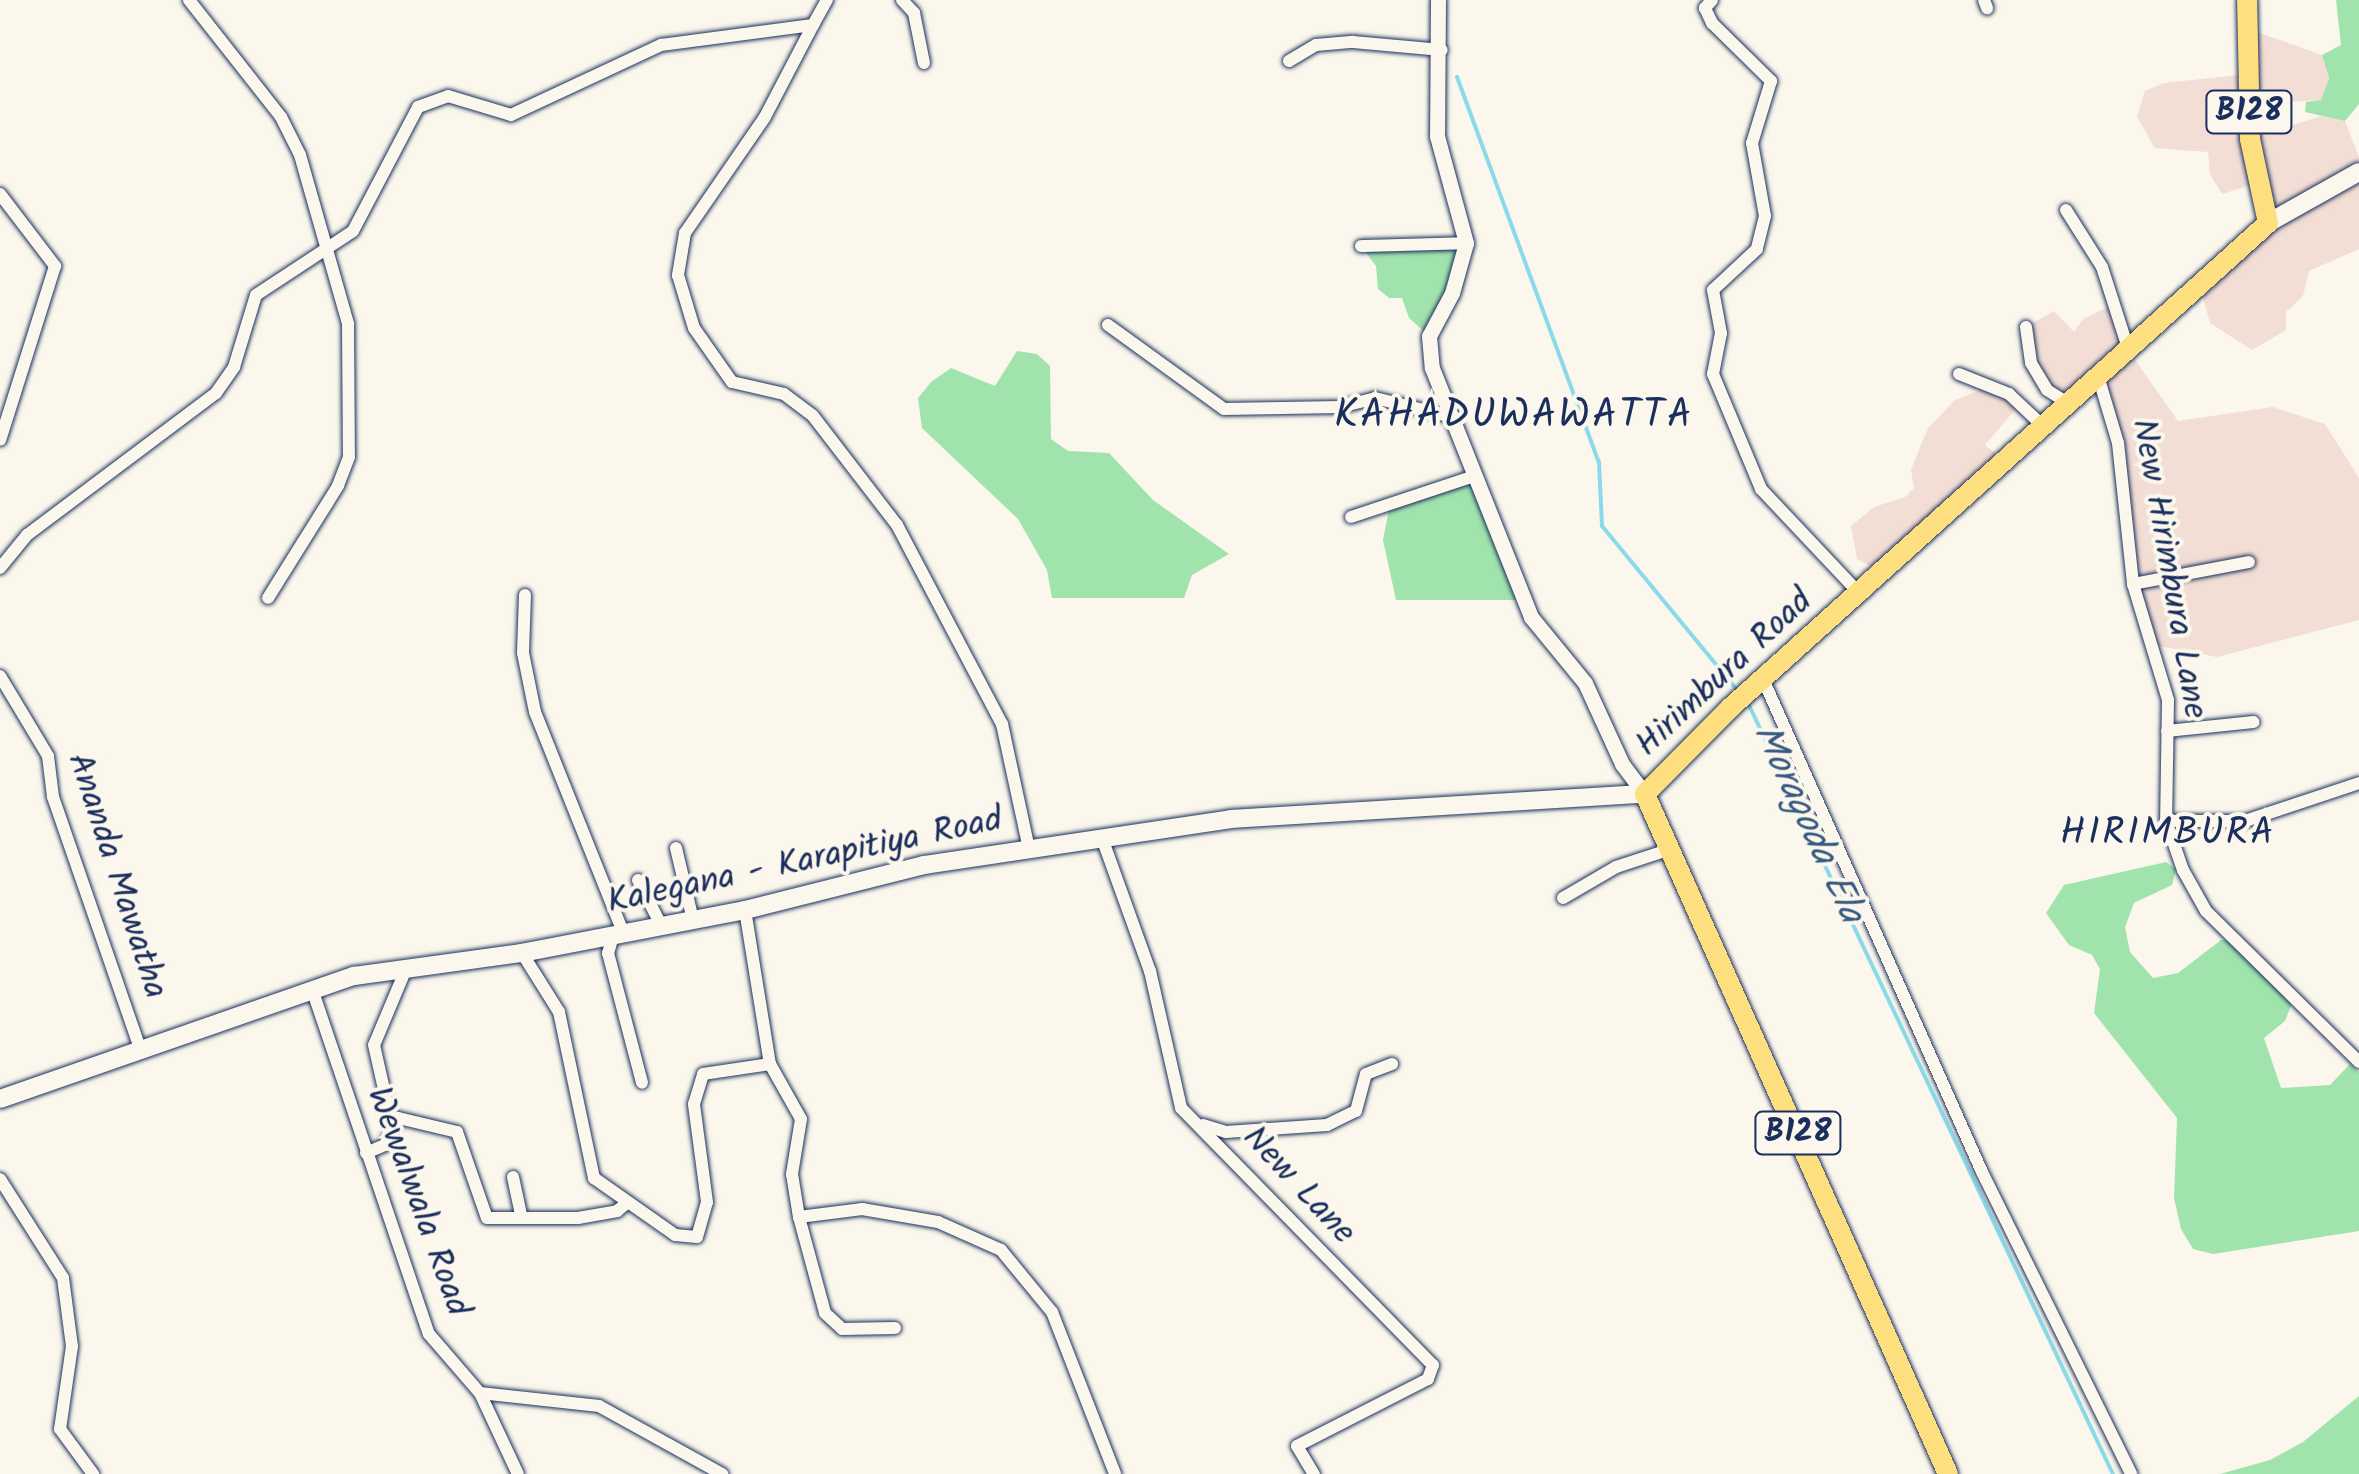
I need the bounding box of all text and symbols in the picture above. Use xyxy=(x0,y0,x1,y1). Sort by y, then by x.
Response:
road number: B128 xyxy=(2204,85,2294,139)
district label: KAHADUWAWATTA xyxy=(1334,392,1694,440)
street label: New Hirimbura Lane xyxy=(2121,416,2215,722)
street label: Hirimbura Road xyxy=(1628,581,1822,767)
water label: Moragoda Ela xyxy=(1741,717,1873,931)
street label: Ananda Mawatha xyxy=(57,748,175,1004)
street label: Kalegana - Karapitiya Road xyxy=(604,800,1006,924)
district label: HIRIMBURA xyxy=(2060,812,2276,858)
street label: Wewalwala Road xyxy=(356,1082,478,1322)
road number: B128 xyxy=(1753,1106,1843,1160)
street label: New Lane xyxy=(1233,1118,1363,1254)

